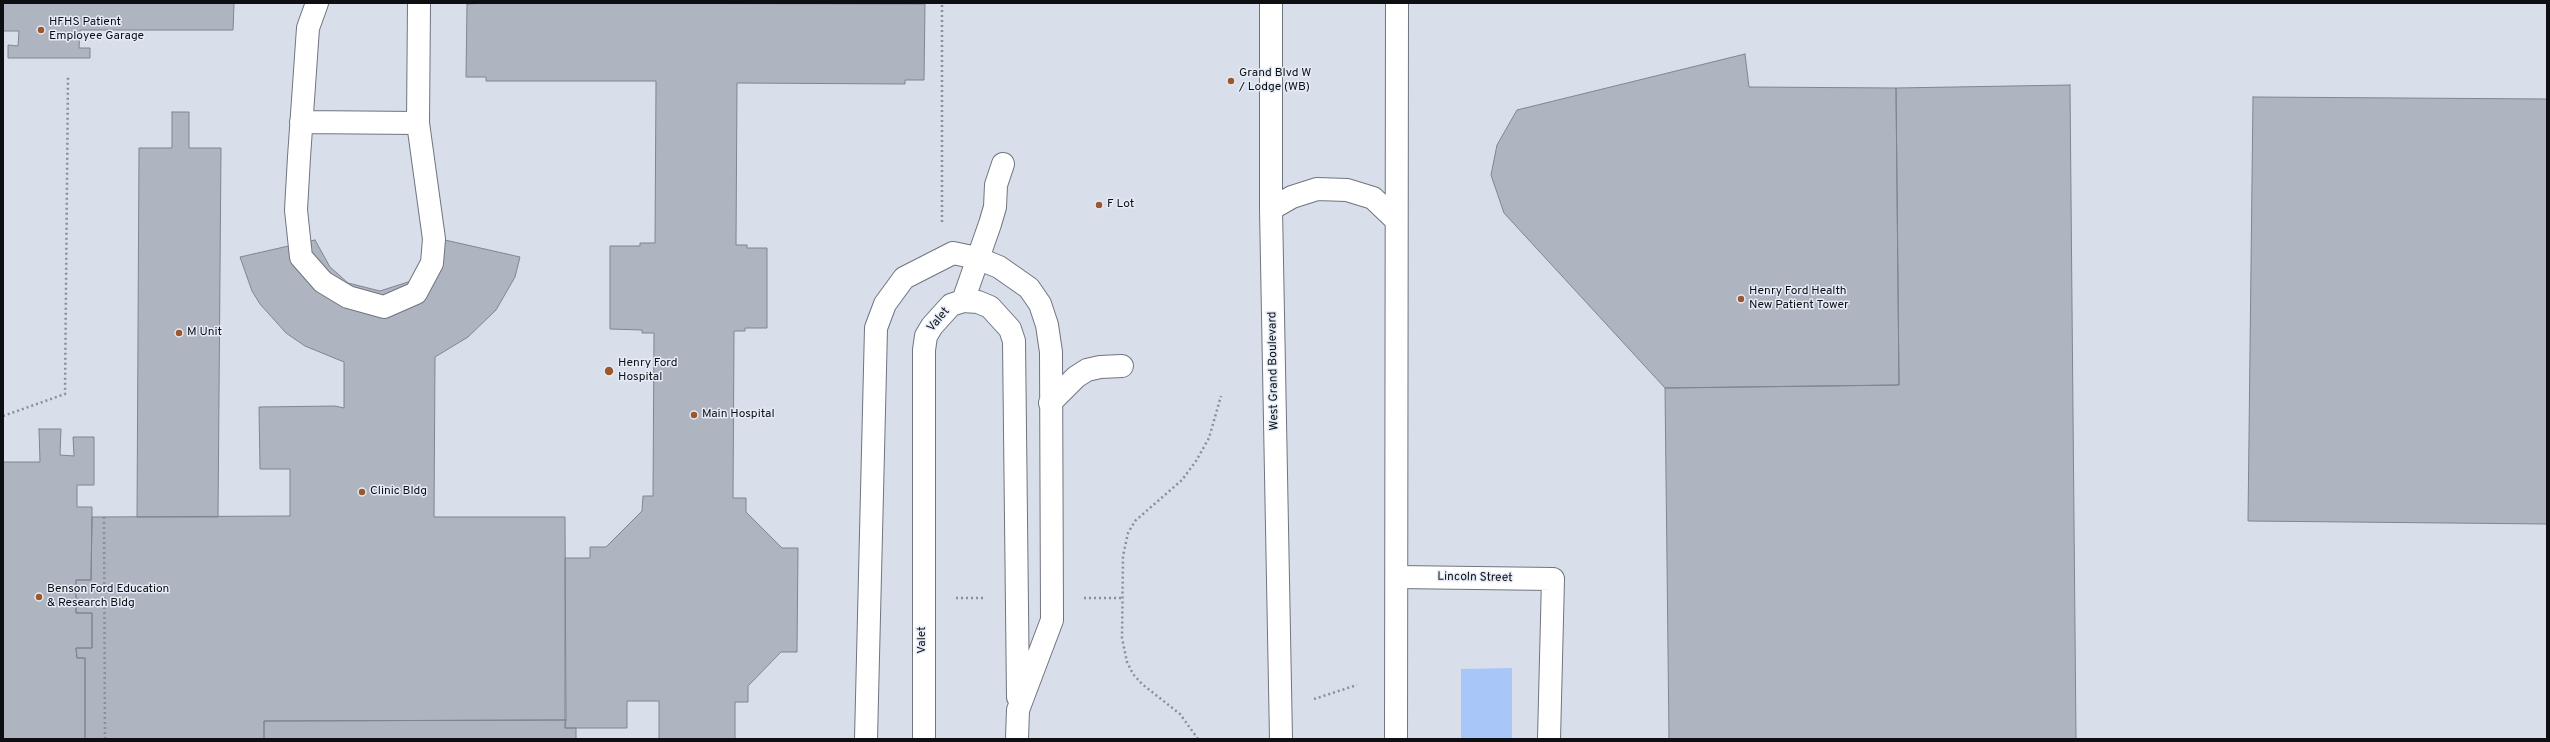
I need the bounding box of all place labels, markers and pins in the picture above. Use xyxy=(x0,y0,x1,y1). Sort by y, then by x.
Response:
place label: HFHS Patient Employee Garage xyxy=(49,16,144,44)
marker: HFHS Patient Employee Garage xyxy=(36,25,46,35)
place label: Grand Blvd W / Lodge (WB) xyxy=(1239,67,1311,95)
marker: Grand Blvd W / Lodge (WB) xyxy=(1226,76,1236,86)
place label: F Lot xyxy=(1107,198,1134,212)
marker: F Lot xyxy=(1094,200,1104,210)
place label: Henry Ford Health New Patient Tower xyxy=(1749,285,1849,313)
marker: Henry Ford Health New Patient Tower xyxy=(1736,294,1746,304)
place label: M Unit xyxy=(187,326,222,340)
marker: M Unit xyxy=(174,328,184,338)
place label: Henry Ford Hospital xyxy=(618,357,677,385)
marker: Henry Ford Hospital xyxy=(603,365,615,377)
place label: Main Hospital xyxy=(702,408,775,422)
marker: Main Hospital xyxy=(689,410,699,420)
place label: Clinic Bldg xyxy=(370,485,427,499)
marker: Clinic Bldg xyxy=(357,487,367,497)
place label: Benson Ford Education & Research Bldg xyxy=(47,583,169,611)
marker: Benson Ford Education & Research Bldg xyxy=(34,592,44,602)

